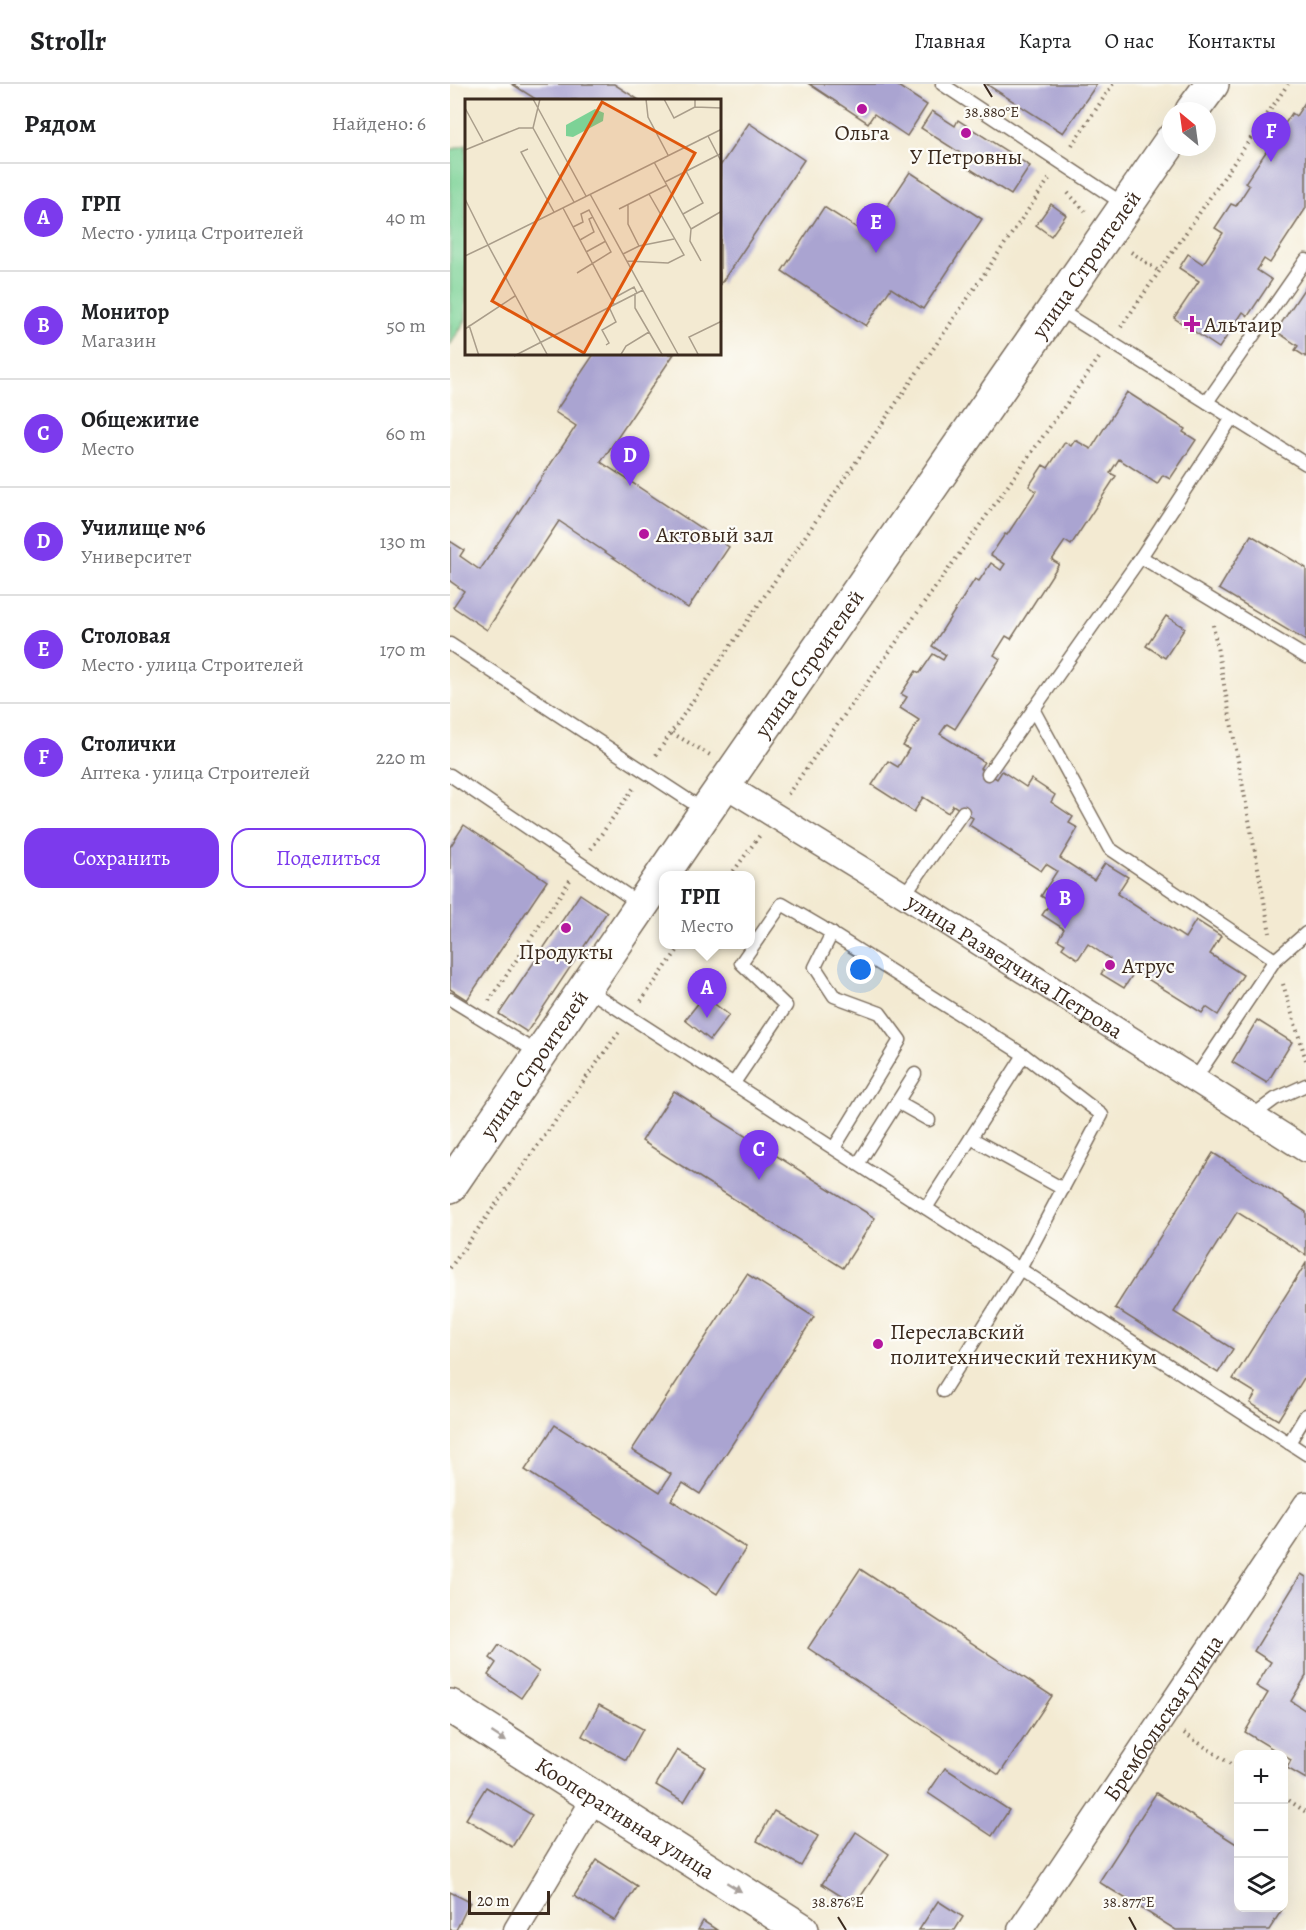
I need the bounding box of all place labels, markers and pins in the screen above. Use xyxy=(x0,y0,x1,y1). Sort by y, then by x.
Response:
marker: Ольга xyxy=(855,102,869,116)
pin: F xyxy=(1252,112,1290,162)
place label: Ольга xyxy=(834,118,890,148)
marker: У Петровны xyxy=(959,126,973,140)
place label: У Петровны xyxy=(910,142,1022,172)
pin: E xyxy=(856,204,896,253)
place label: Альтаир xyxy=(1203,310,1282,340)
marker: Альтаир xyxy=(1185,317,1199,331)
pin: D xyxy=(610,436,650,486)
place label: Актовый зал xyxy=(655,520,774,550)
marker: Актовый зал xyxy=(637,527,651,541)
pin: B xyxy=(1046,880,1084,929)
marker: Продукты xyxy=(559,921,573,935)
place label: Продукты xyxy=(519,937,613,967)
place label: Атрус xyxy=(1121,951,1175,981)
marker: Атрус xyxy=(1103,958,1117,972)
pin: A xyxy=(688,968,726,1018)
pin: C xyxy=(740,1130,778,1180)
place label: Переславский политехнический техникум xyxy=(890,1317,1157,1372)
marker: Переславский политехнический техникум xyxy=(871,1337,885,1351)

